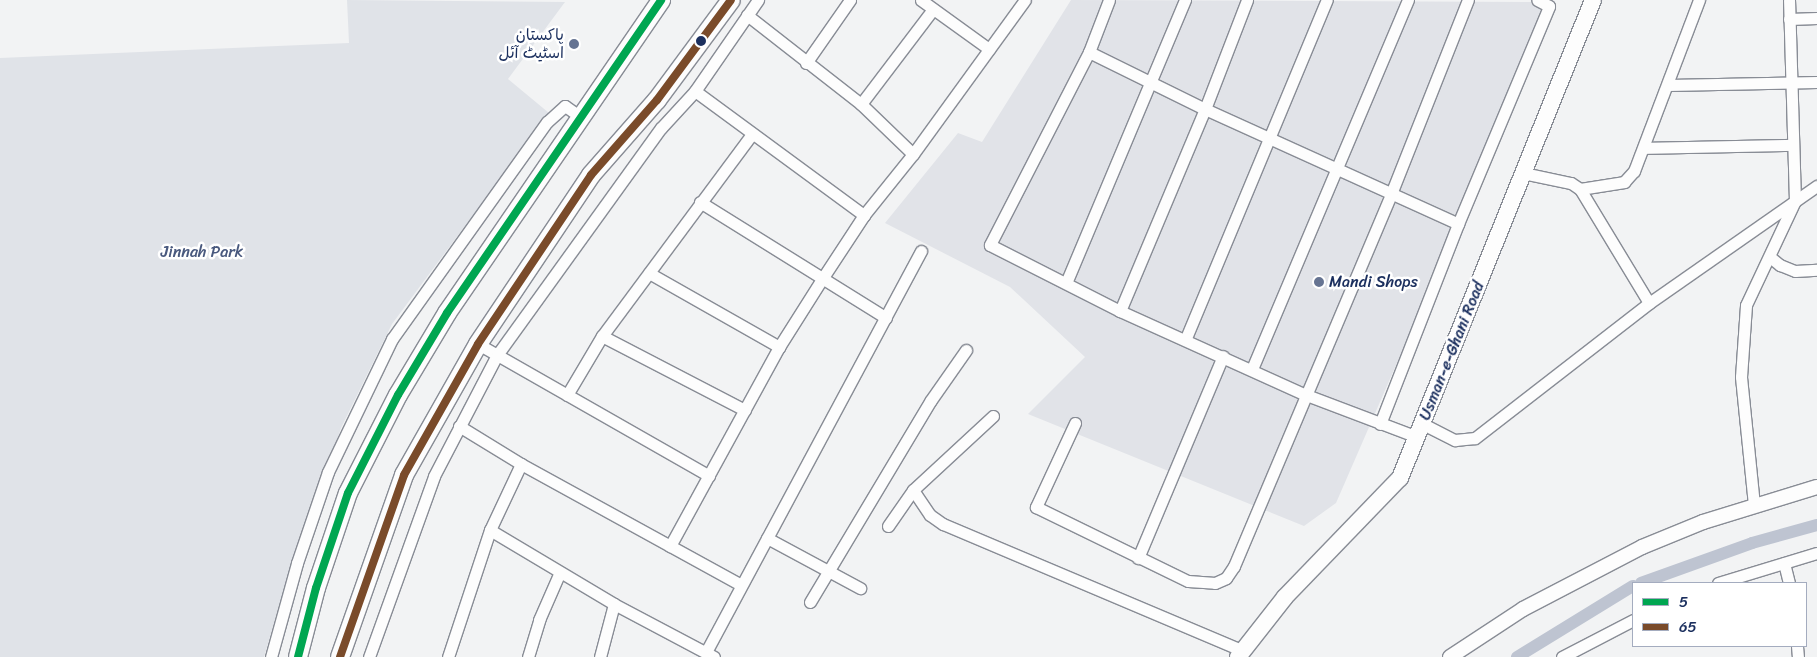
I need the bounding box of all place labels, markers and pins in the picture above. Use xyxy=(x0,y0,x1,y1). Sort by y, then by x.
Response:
place label: پاکستان اسٹیٹ آئل xyxy=(498,25,564,63)
unlabelled marker xyxy=(696,36,706,46)
marker: پاکستان اسٹیٹ آئل xyxy=(568,38,580,50)
place label: Mandi Shops xyxy=(1329,272,1417,292)
marker: Mandi Shops xyxy=(1313,276,1325,288)

